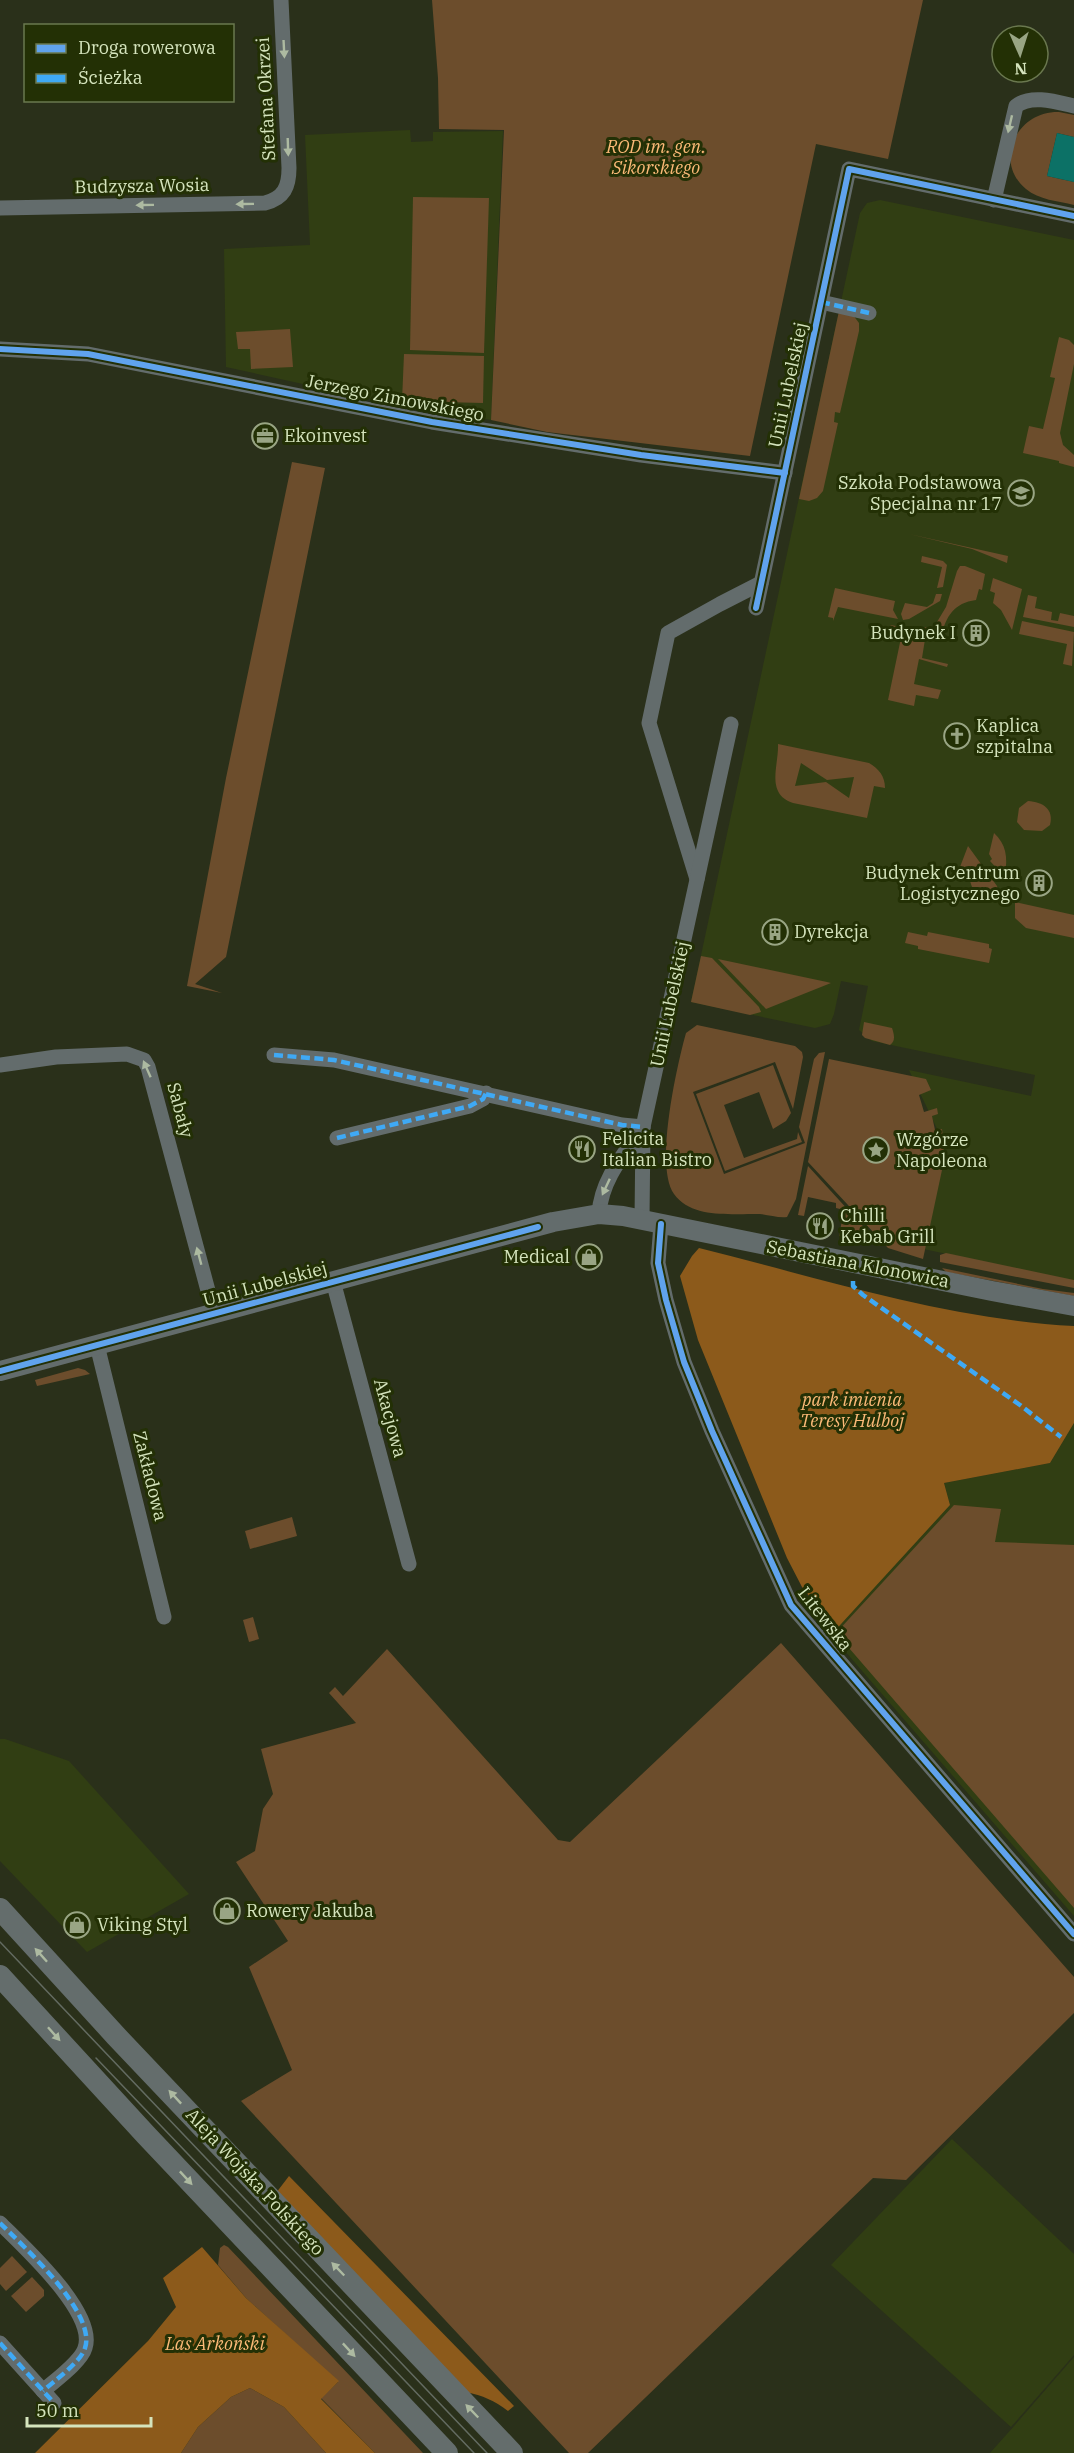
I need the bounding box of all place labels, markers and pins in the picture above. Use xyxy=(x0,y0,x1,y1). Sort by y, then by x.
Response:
office icon: Ekoinvest xyxy=(250,421,280,451)
place label: Ekoinvest xyxy=(284,424,367,447)
place label: Szkoła Podstawowa Specjalna nr 17 xyxy=(838,471,1002,515)
school or university icon: Szkoła Podstawowa Specjalna nr 17 xyxy=(1006,478,1036,508)
building icon: Budynek I xyxy=(961,618,991,648)
place label: Budynek I xyxy=(870,621,956,644)
place label: Kaplica szpitalna xyxy=(976,714,1053,758)
church icon: Kaplica szpitalna xyxy=(942,721,972,751)
place label: Budynek Centrum Logistycznego xyxy=(865,861,1020,905)
building icon: Budynek Centrum Logistycznego xyxy=(1024,868,1054,898)
building icon: Dyrekcja xyxy=(760,917,790,947)
place label: Dyrekcja xyxy=(794,920,869,943)
place label: Felicita Italian Bistro xyxy=(602,1127,712,1171)
place label: Wzgórze Napoleona xyxy=(896,1128,988,1172)
restaurant icon: Felicita Italian Bistro xyxy=(567,1134,597,1164)
place icon: Wzgórze Napoleona xyxy=(861,1135,891,1165)
place label: Chilli Kebab Grill xyxy=(840,1204,935,1248)
restaurant icon: Chilli Kebab Grill xyxy=(805,1211,835,1241)
shop icon: Medical xyxy=(574,1242,604,1272)
place label: Medical xyxy=(503,1245,570,1268)
shop icon: Rowery Jakuba xyxy=(212,1896,242,1926)
place label: Rowery Jakuba xyxy=(246,1899,374,1922)
shop icon: Viking Styl xyxy=(62,1910,92,1940)
place label: Viking Styl xyxy=(97,1913,188,1936)

